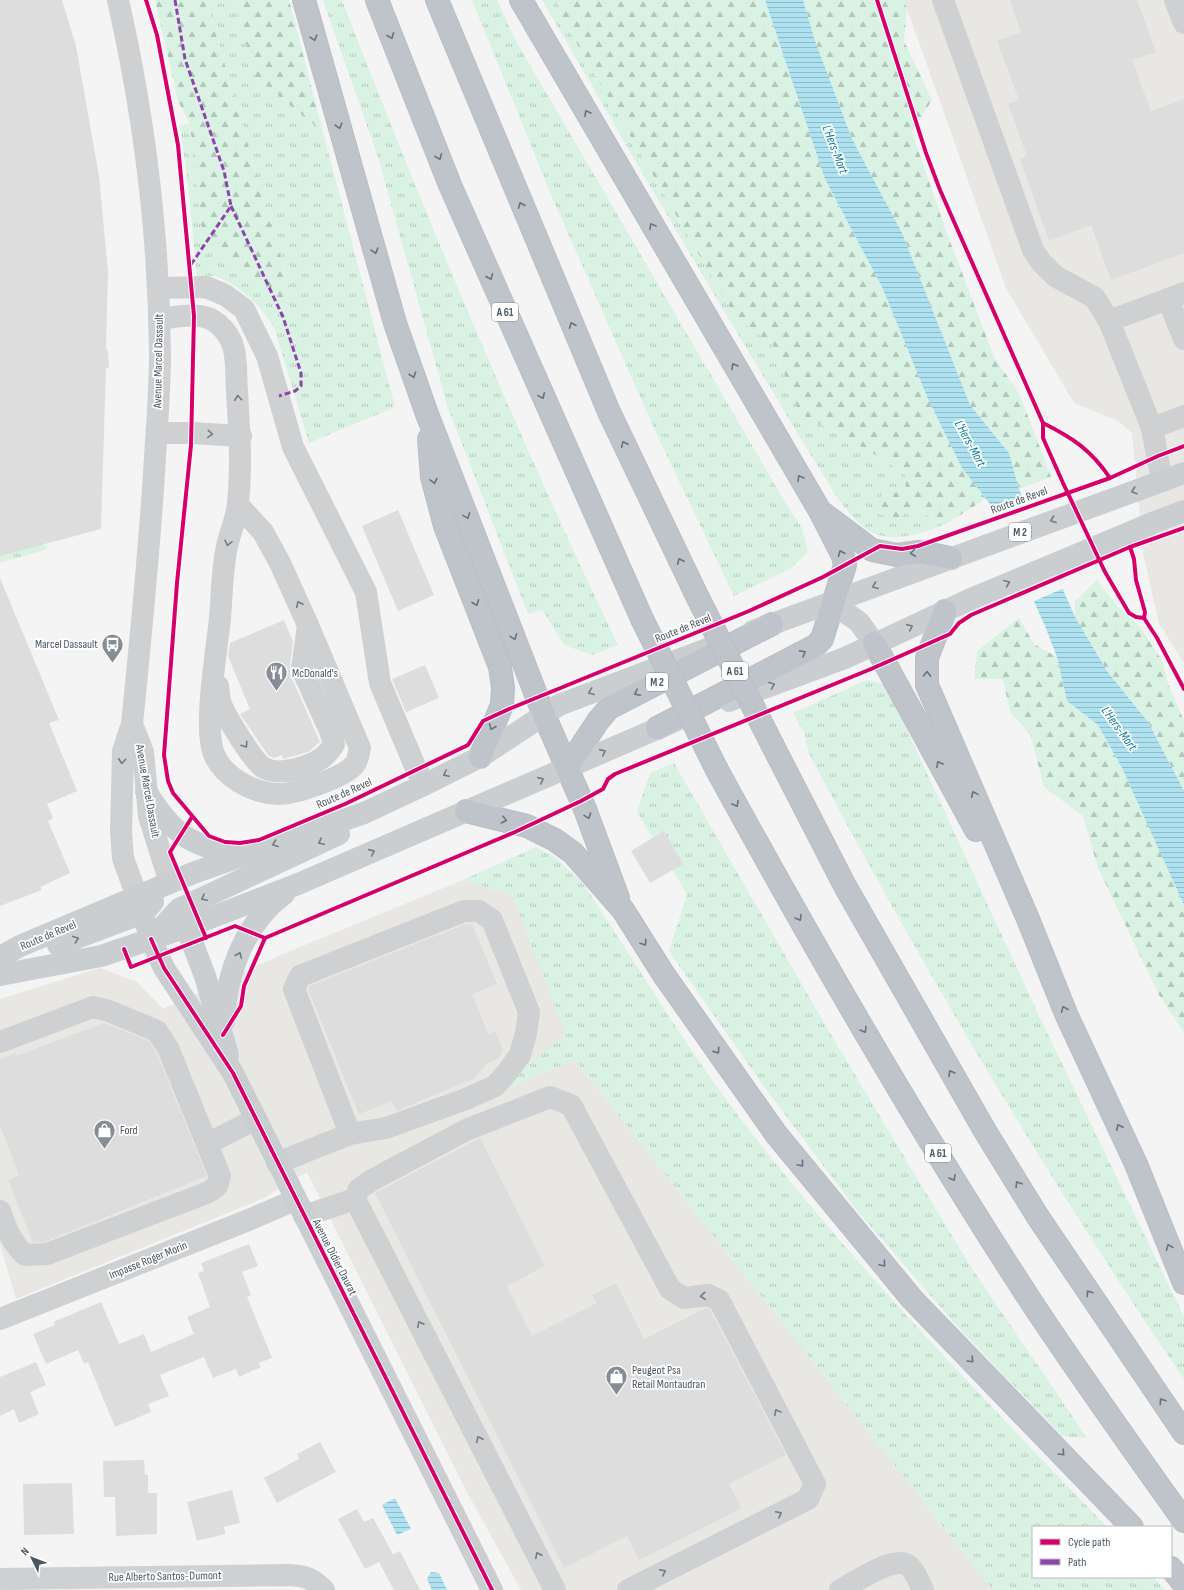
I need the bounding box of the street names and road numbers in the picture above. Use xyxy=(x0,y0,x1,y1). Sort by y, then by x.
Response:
road number: A 61 xyxy=(492,303,518,321)
street label: Avenue Marcel Dassault xyxy=(150,313,167,409)
street label: Route de Revel xyxy=(989,483,1050,518)
road number: M 2 xyxy=(1009,523,1031,541)
street label: Route de Revel xyxy=(653,610,713,647)
road number: A 61 xyxy=(722,662,748,680)
road number: M 2 xyxy=(646,673,668,691)
street label: Avenue Marcel Dassault xyxy=(132,742,163,839)
street label: Route de Revel xyxy=(314,775,374,812)
street label: Route de Revel xyxy=(18,917,78,954)
road number: A 61 xyxy=(925,1144,951,1162)
street label: Avenue Didier Daurat xyxy=(308,1216,360,1298)
street label: Impasse Roger Morin xyxy=(107,1238,190,1283)
street label: Rue Alberto Santos-Dumont xyxy=(108,1568,222,1585)

